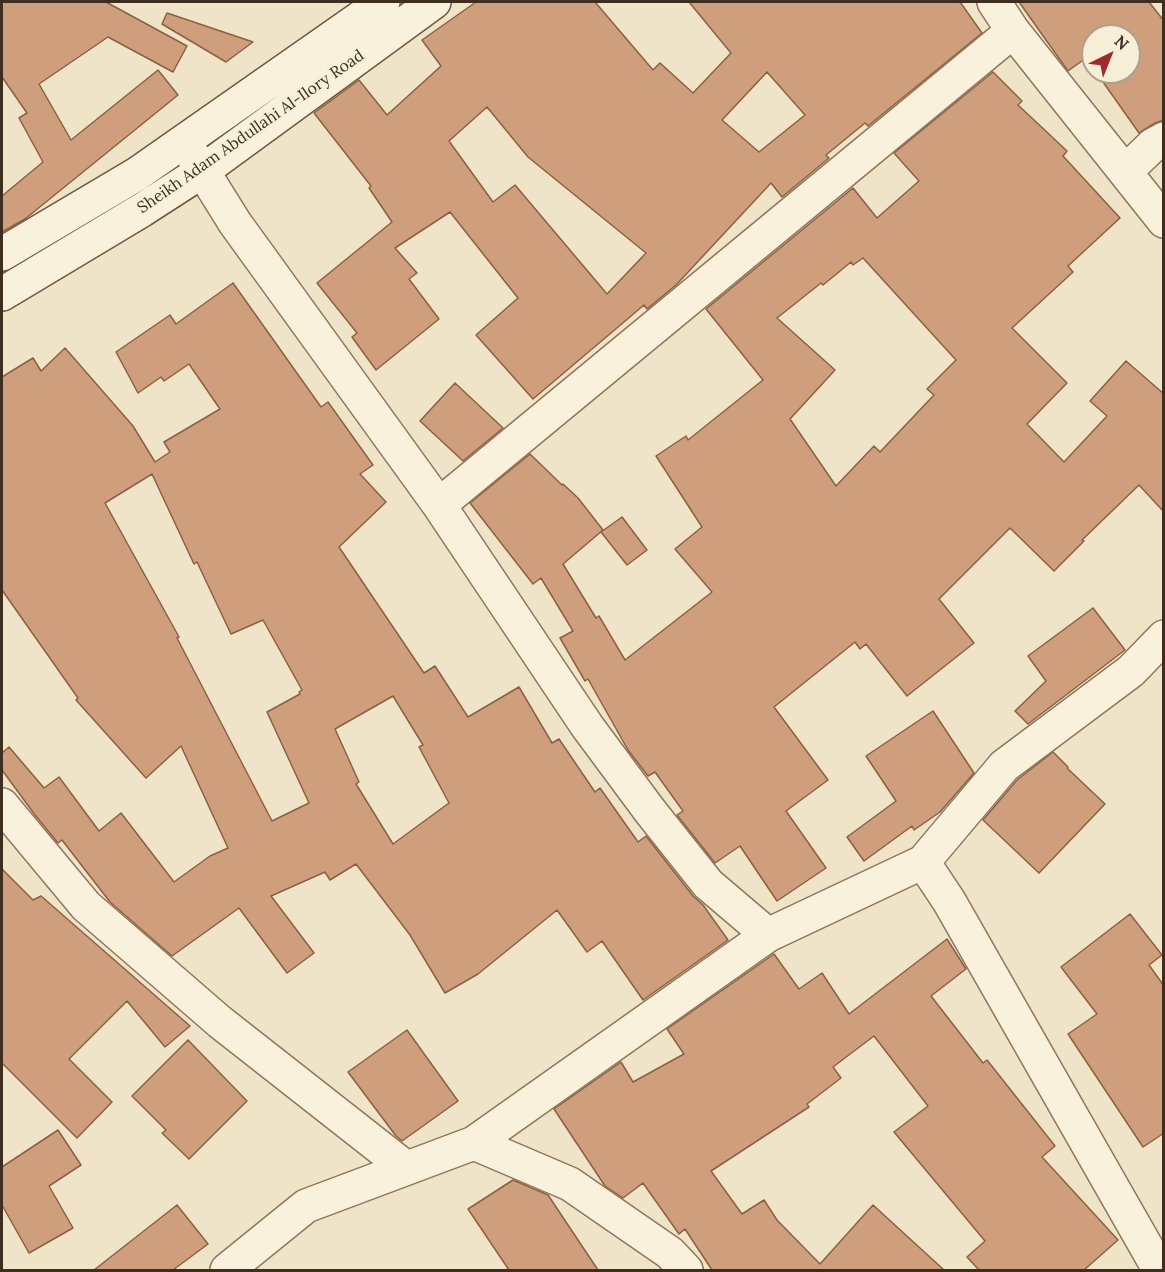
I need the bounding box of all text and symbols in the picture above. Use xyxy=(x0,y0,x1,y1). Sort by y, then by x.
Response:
north arrow xyxy=(1081,24,1141,84)
text: N xyxy=(1111,31,1133,54)
street label: Sheikh Adam Abdullahi Al-Ilory Road xyxy=(134,46,368,218)

